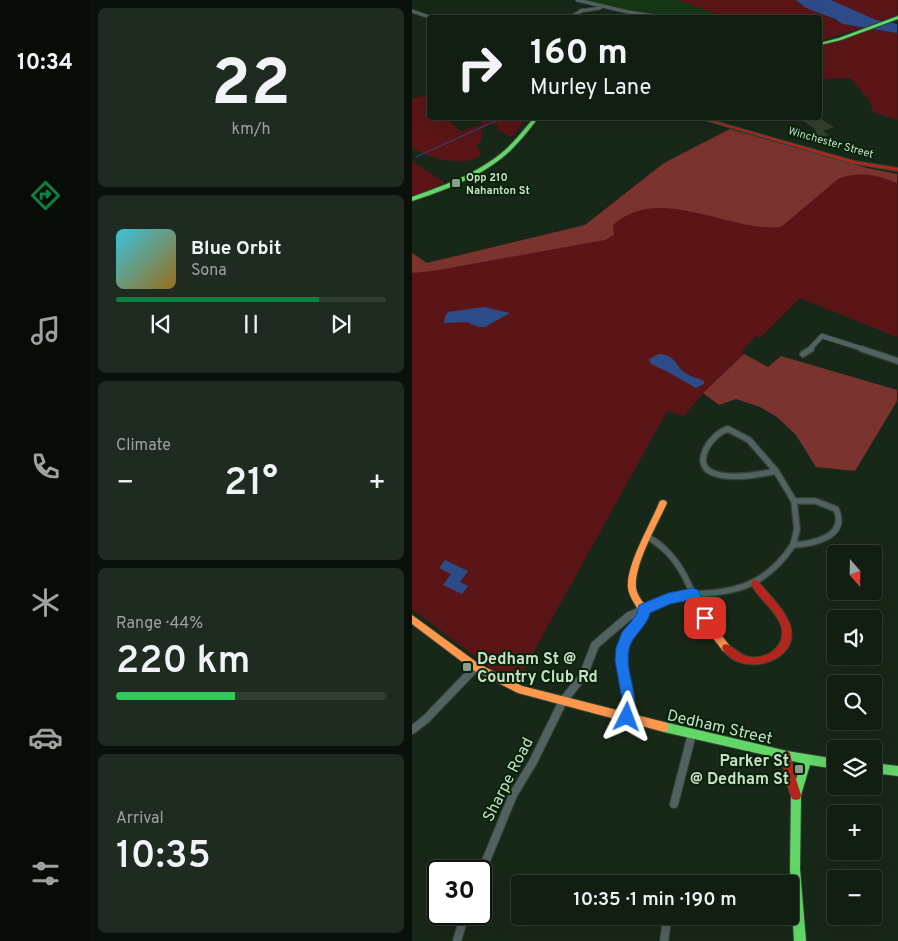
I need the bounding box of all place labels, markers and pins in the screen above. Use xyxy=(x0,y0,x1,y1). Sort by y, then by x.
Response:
place label: Opp 210 Nahanton St xyxy=(466,171,530,198)
marker: Opp 210 Nahanton St xyxy=(450,177,462,189)
pin xyxy=(684,597,726,639)
place label: Dedham St @ Country Club Rd xyxy=(477,650,598,688)
marker: Dedham St @ Country Club Rd xyxy=(461,661,473,673)
place label: Parker St @ Dedham St xyxy=(690,752,789,790)
marker: Parker St @ Dedham St xyxy=(793,763,805,775)

